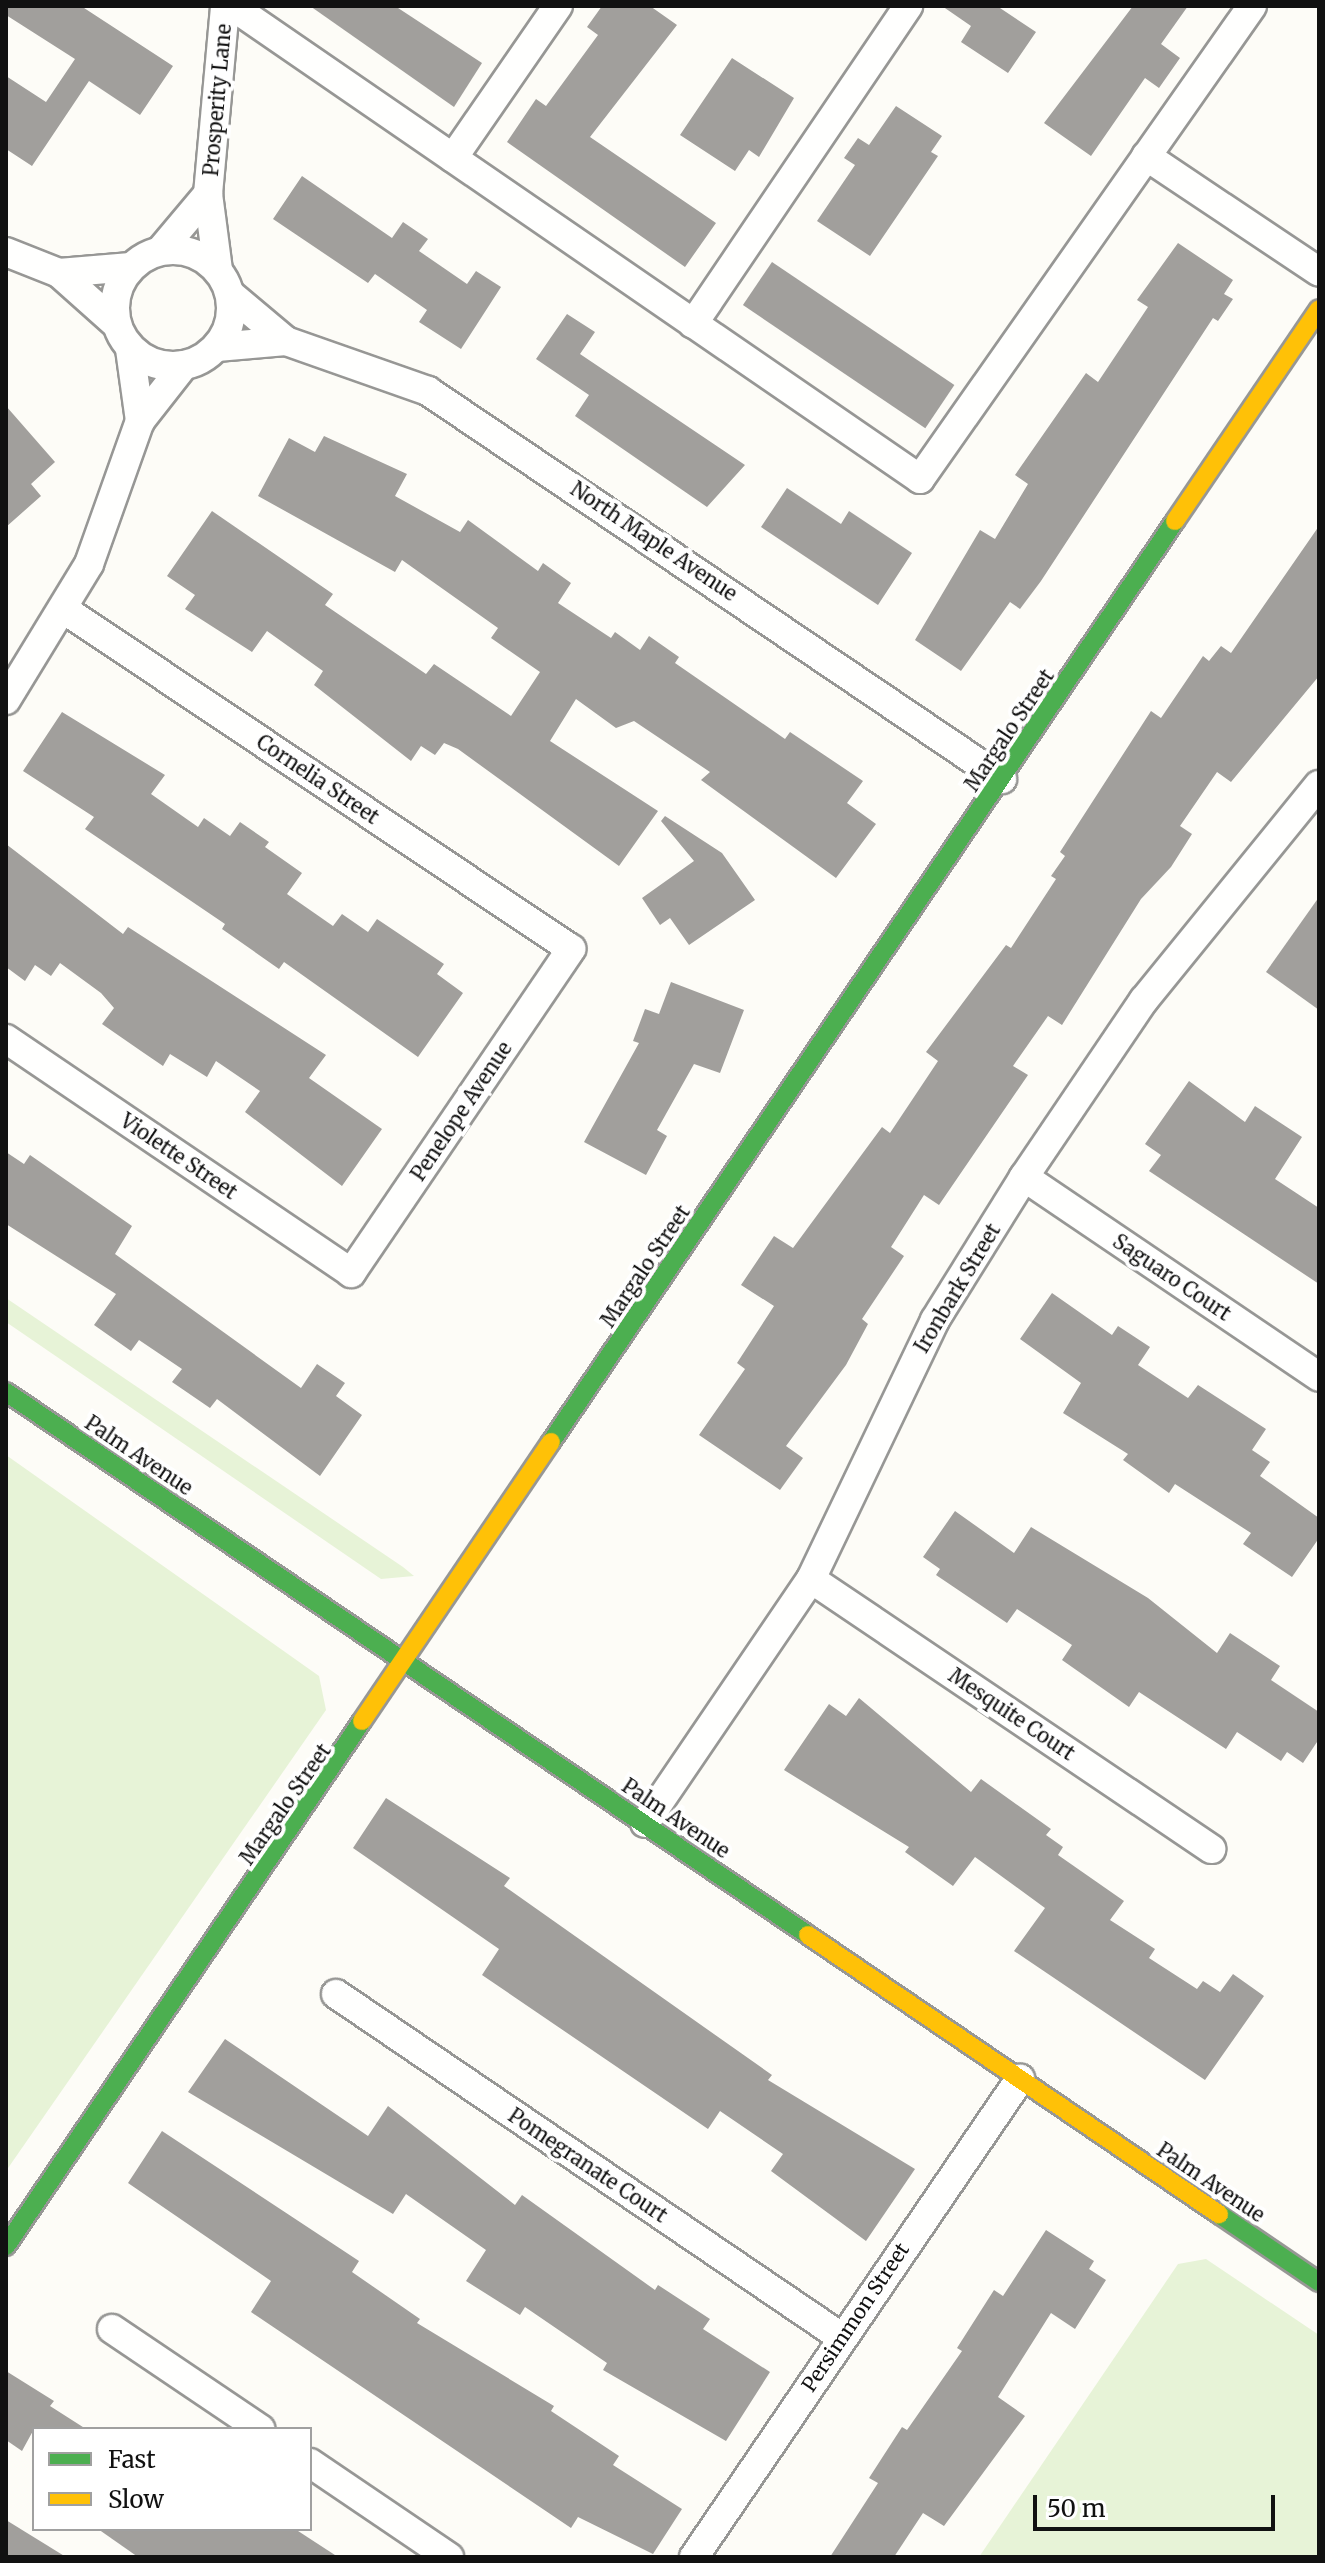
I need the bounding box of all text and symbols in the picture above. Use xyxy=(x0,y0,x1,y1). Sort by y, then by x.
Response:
street label: Prosperity Lane xyxy=(198,23,236,177)
street label: North Maple Avenue xyxy=(566,476,742,606)
street label: Margalo Street xyxy=(959,665,1059,795)
street label: Cornelia Street xyxy=(252,729,384,829)
street label: Penelope Avenue xyxy=(406,1037,516,1185)
street label: Violette Street xyxy=(116,1108,242,1204)
street label: Margalo Street xyxy=(595,1201,695,1331)
street label: Ironbark Street xyxy=(909,1219,1005,1357)
street label: Saguaro Court xyxy=(1109,1229,1235,1325)
street label: Palm Avenue xyxy=(81,1410,197,1500)
street label: Mesquite Court xyxy=(944,1663,1080,1765)
street label: Margalo Street xyxy=(235,1739,335,1869)
street label: Palm Avenue xyxy=(618,1773,734,1863)
street label: Pomegranate Court xyxy=(504,2103,672,2227)
street label: Palm Avenue xyxy=(1153,2137,1269,2227)
street label: Persimmon Street xyxy=(796,2238,914,2396)
legend xyxy=(32,2427,312,2531)
text: Fast xyxy=(108,2444,156,2475)
scale bar xyxy=(1037,2479,1279,2529)
text: Slow xyxy=(108,2484,164,2515)
text: 50 m xyxy=(1047,2493,1106,2524)

